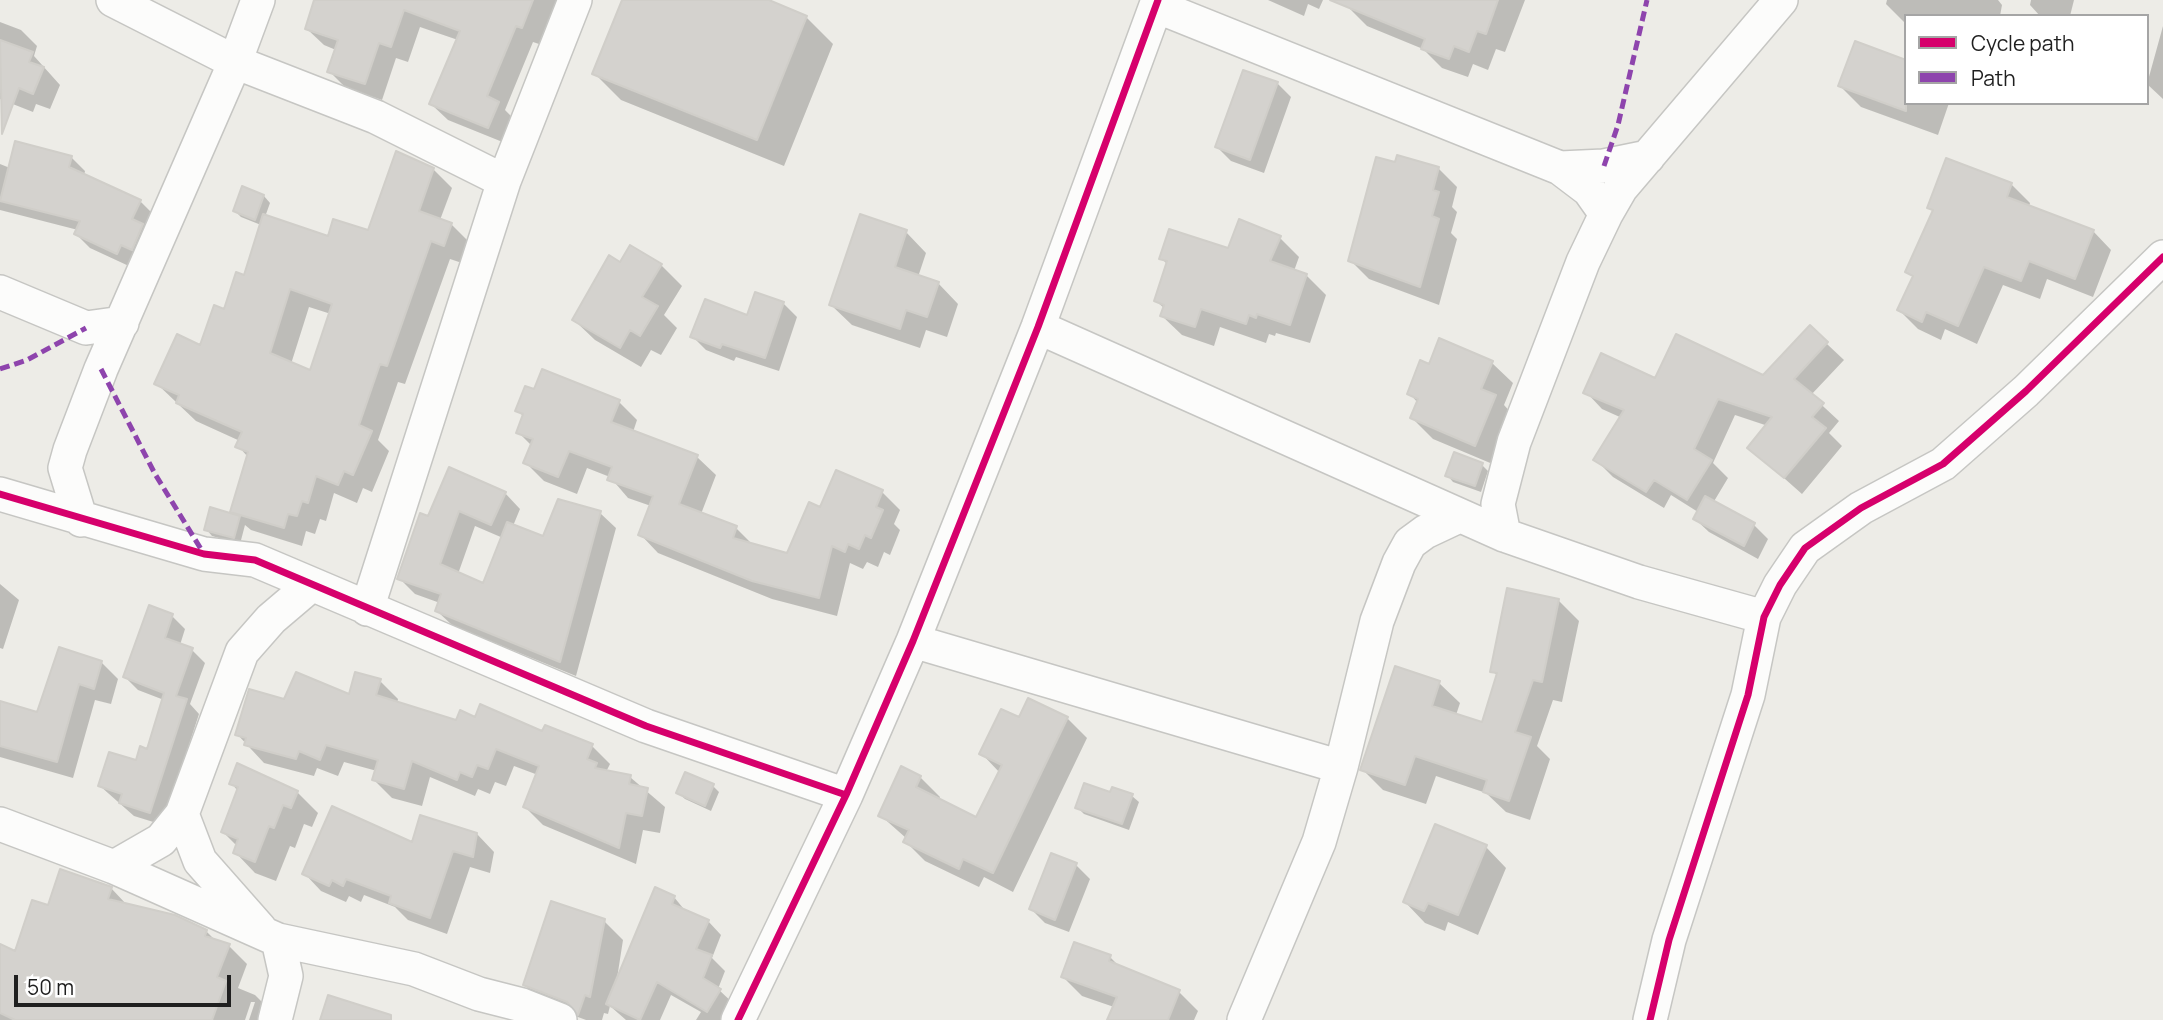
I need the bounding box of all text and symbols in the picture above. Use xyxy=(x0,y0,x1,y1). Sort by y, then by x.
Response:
legend xyxy=(1904,14,2149,105)
text: Cycle path xyxy=(1971,29,2074,57)
text: Path xyxy=(1971,64,2016,92)
scale bar xyxy=(18,960,234,1004)
text: 50 m xyxy=(27,973,74,1001)

